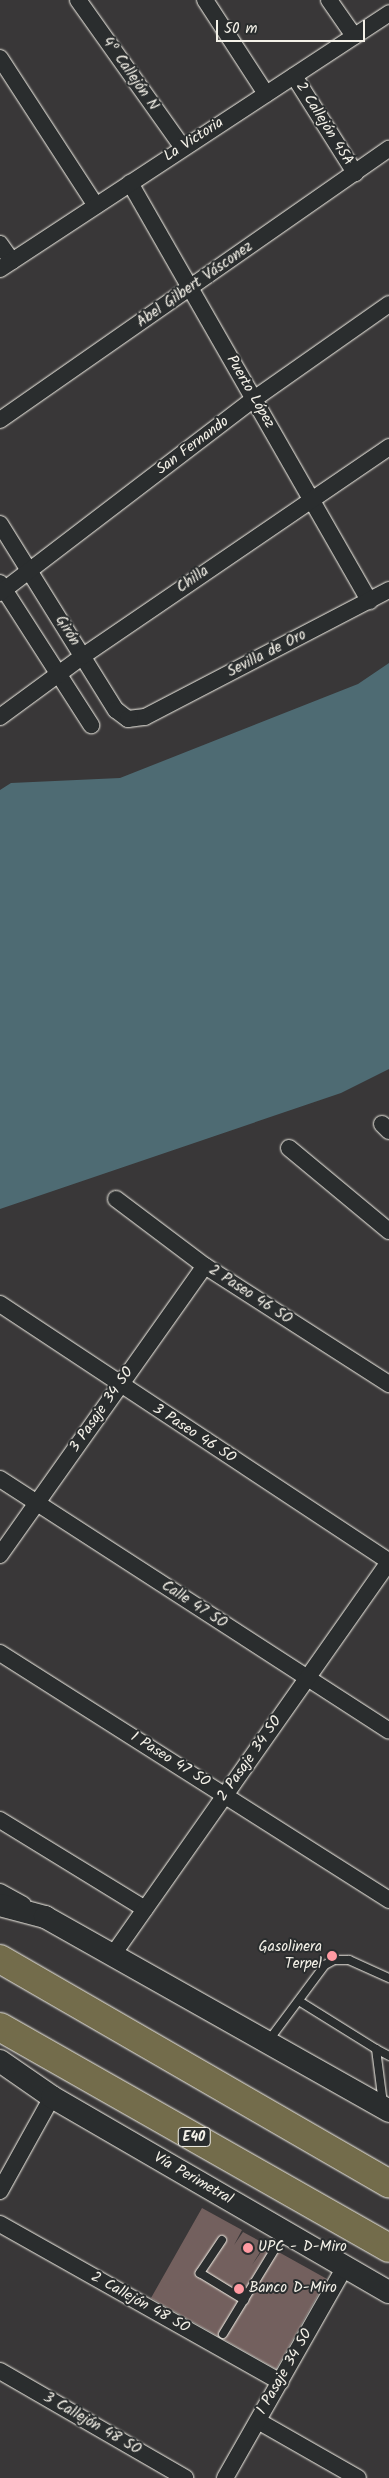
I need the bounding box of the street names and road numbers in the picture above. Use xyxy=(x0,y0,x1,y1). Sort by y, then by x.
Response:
street label: 4º Callejón N xyxy=(98,34,162,114)
street label: 2 Callejón 45A xyxy=(291,79,357,169)
street label: La Victoria xyxy=(161,114,227,166)
street label: Abel Gilbert Vásconez xyxy=(134,238,256,332)
street label: Puerto López xyxy=(222,352,278,432)
street label: San Fernando xyxy=(153,413,233,479)
street label: Chilla xyxy=(174,563,212,597)
street label: Girón xyxy=(51,612,83,650)
street label: Sevilla de Oro xyxy=(225,626,309,682)
street label: 2 Paseo 46 SO xyxy=(205,1261,295,1329)
street label: 3 Pasaje 34 SO xyxy=(66,1364,138,1456)
street label: 3 Paseo 46 SO xyxy=(149,1400,239,1468)
street label: Calle 47 SO xyxy=(158,1577,230,1633)
street label: 2 Pasaje 34 SO xyxy=(214,1713,286,1805)
street label: 1 Paseo 47 SO xyxy=(127,1728,213,1792)
road number: E40 xyxy=(176,2126,212,2148)
street label: Vía Perimetral xyxy=(150,2149,236,2209)
street label: 2 Callejón 48 SO xyxy=(88,2268,192,2338)
street label: 1 Pasaje 34 SO xyxy=(253,2326,317,2418)
street label: 3 Callejón 48 SO xyxy=(40,2389,144,2459)

